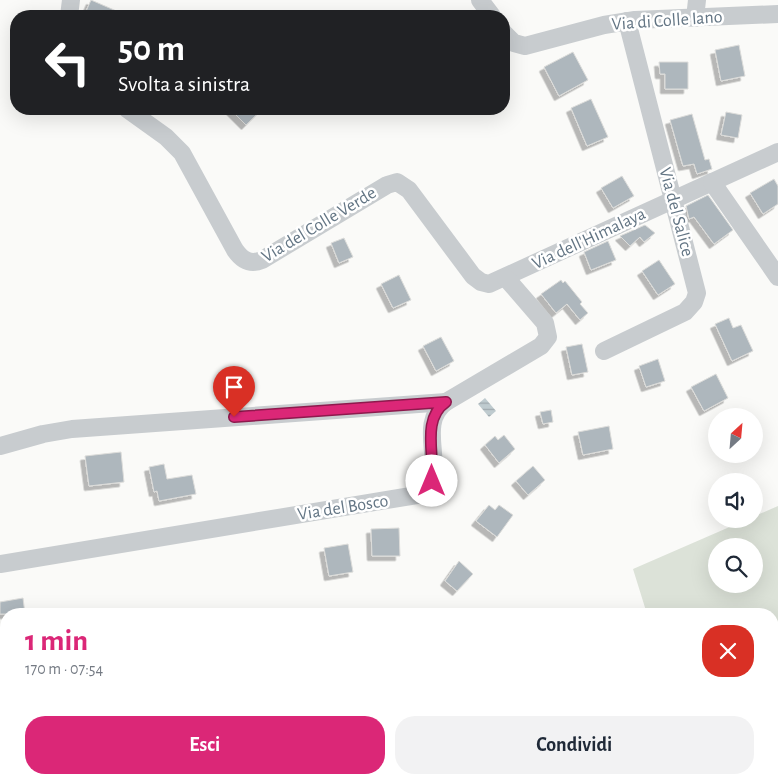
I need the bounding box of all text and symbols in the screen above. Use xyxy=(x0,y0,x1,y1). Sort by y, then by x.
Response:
street label: Via di Colle Iano xyxy=(611,8,723,34)
icon: left xyxy=(35,30,100,95)
text: 50 m xyxy=(118,32,185,67)
text: Svolta a sinistra xyxy=(118,73,250,95)
street label: Via del Salice xyxy=(655,166,697,258)
street label: Via del Colle Verde xyxy=(259,184,379,266)
street label: Via dell'Himalaya xyxy=(529,205,649,273)
pin xyxy=(213,366,255,417)
icon: arrive xyxy=(220,373,248,401)
north arrow xyxy=(708,408,762,462)
map controls xyxy=(708,408,763,593)
position arrow xyxy=(405,454,457,506)
button: sound xyxy=(708,473,763,528)
street label: Via del Bosco xyxy=(296,492,390,524)
button: search xyxy=(708,538,763,593)
button: close xyxy=(702,625,754,677)
text: 1 min xyxy=(25,626,88,656)
text: 170 m · 07:54 xyxy=(25,661,103,677)
button: Esci xyxy=(25,716,385,774)
button: Condividi xyxy=(395,716,754,774)

